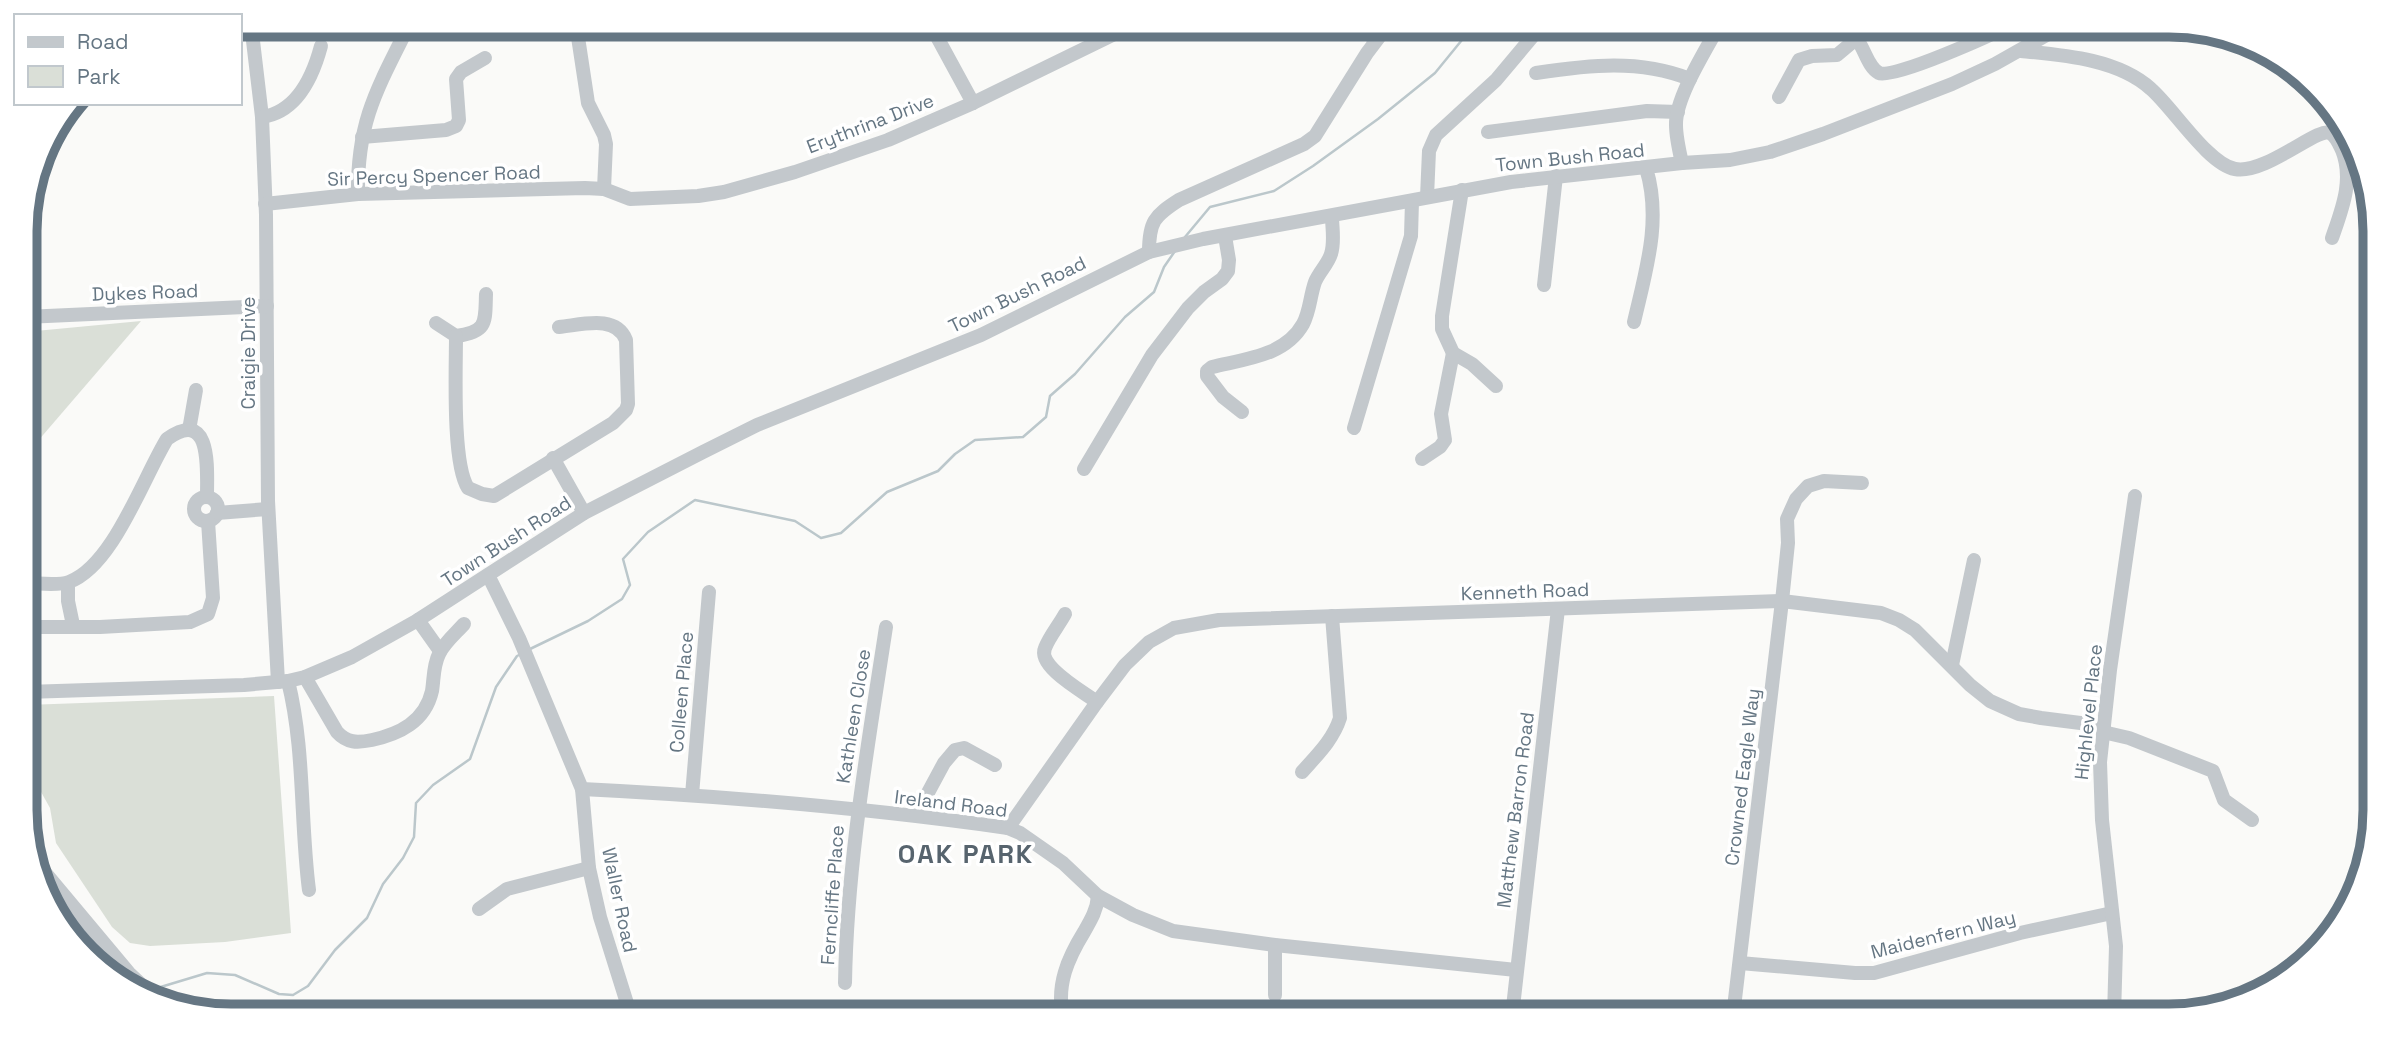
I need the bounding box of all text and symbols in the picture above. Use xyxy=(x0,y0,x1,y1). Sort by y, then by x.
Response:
legend xyxy=(14,14,242,105)
text: Road xyxy=(77,28,129,55)
text: Park xyxy=(77,63,121,90)
street label: Erythrina Drive xyxy=(803,88,938,159)
street label: Town Bush Road xyxy=(1494,137,1646,178)
street label: Sir Percy Spencer Road xyxy=(327,159,541,192)
street label: Town Bush Road xyxy=(944,250,1090,339)
street label: Dykes Road xyxy=(91,278,199,307)
street label: Craigie Drive xyxy=(236,296,261,410)
street label: Town Bush Road xyxy=(437,490,576,593)
street label: Kenneth Road xyxy=(1460,577,1590,606)
street label: Colleen Place xyxy=(664,630,699,754)
street label: Highlevel Place xyxy=(2069,643,2108,781)
street label: Kathleen Close xyxy=(831,647,876,785)
street label: Crowned Eagle Way xyxy=(1719,687,1766,867)
street label: Matthew Barron Road xyxy=(1491,711,1540,910)
street label: Ireland Road xyxy=(893,784,1009,823)
street label: Ferncliffe Place xyxy=(815,824,850,966)
district label: OAK PARK xyxy=(898,837,1034,871)
street label: Waller Road xyxy=(596,845,643,955)
street label: Maidenfern Way xyxy=(1868,904,2018,965)

